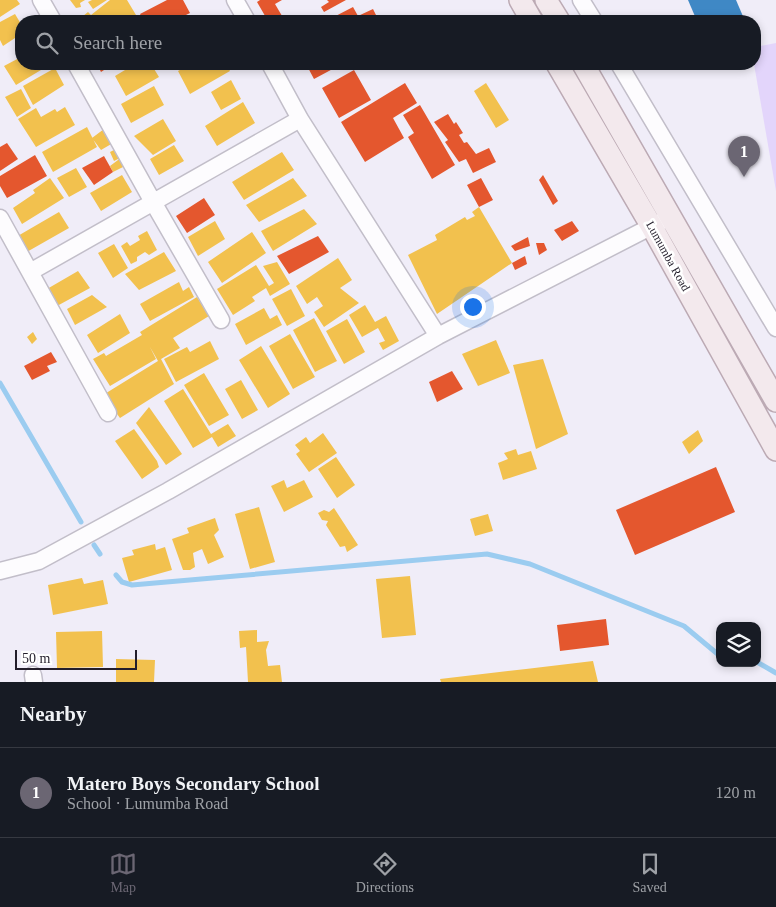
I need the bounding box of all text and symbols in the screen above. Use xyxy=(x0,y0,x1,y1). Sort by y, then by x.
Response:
search box xyxy=(15,15,761,70)
icon: search xyxy=(33,29,61,57)
text: Search here xyxy=(73,32,162,53)
pin: 1 xyxy=(728,136,760,177)
street label: Lumumba Road xyxy=(643,219,693,293)
your location xyxy=(460,294,486,320)
map controls xyxy=(716,622,761,667)
button: layers xyxy=(716,622,761,667)
scale bar xyxy=(15,647,138,670)
text: 50 m xyxy=(22,651,50,666)
text: Nearby xyxy=(20,702,87,726)
text: Matero Boys Secondary School xyxy=(67,773,319,794)
text: 1 xyxy=(32,784,40,801)
text: 120 m xyxy=(716,784,756,801)
text: School · Lumumba Road xyxy=(67,795,228,812)
tab: Map xyxy=(109,850,137,896)
tab: Directions xyxy=(356,850,414,896)
tab: Saved xyxy=(633,850,667,896)

